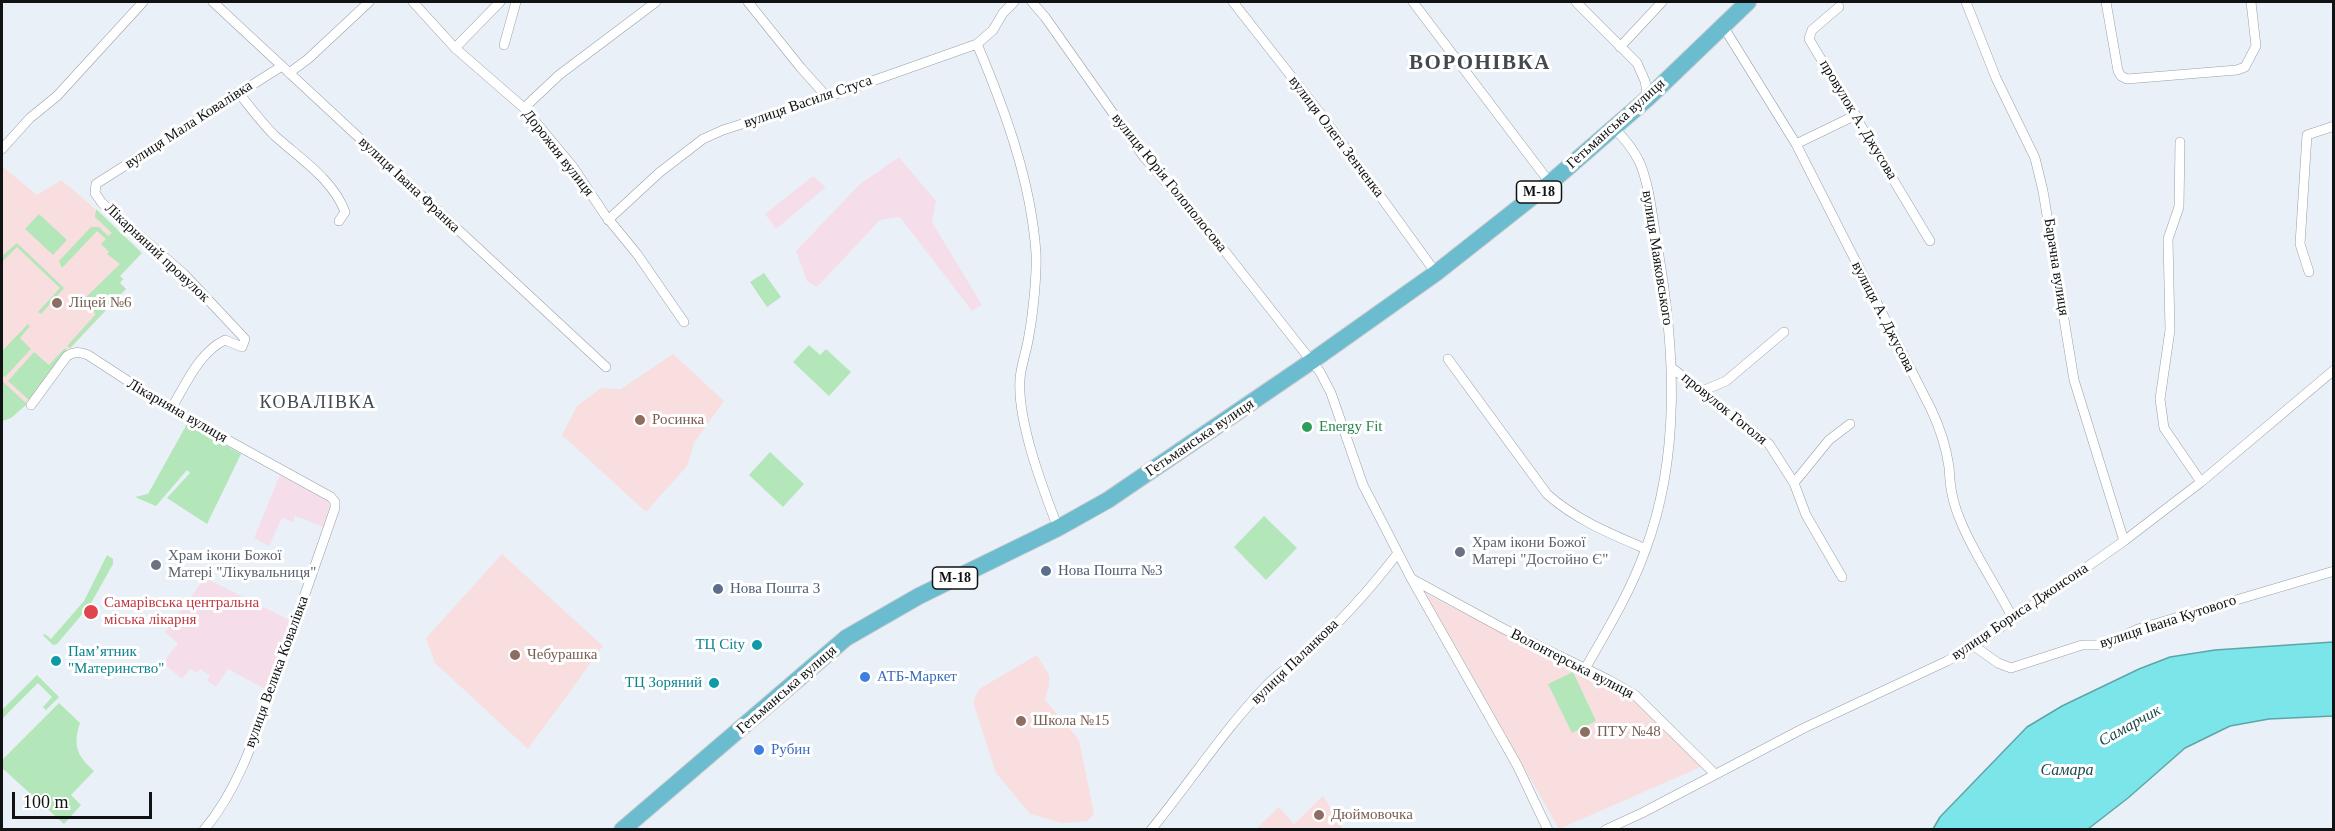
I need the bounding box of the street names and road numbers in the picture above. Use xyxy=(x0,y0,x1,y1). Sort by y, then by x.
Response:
street label: провулок А. Джусова xyxy=(1815,57,1901,183)
street label: вулиця Василя Стуса xyxy=(742,72,874,132)
street label: вулиця Олега Зенченка xyxy=(1284,73,1388,201)
street label: Гетьманська вулиця xyxy=(1563,75,1669,173)
street label: вулиця Мала Ковалівка xyxy=(122,77,256,173)
street label: Дорожня вулиця xyxy=(519,106,597,200)
street label: вулиця Юрія Голополосова xyxy=(1107,110,1231,256)
street label: вулиця Івана Франка xyxy=(354,133,464,237)
road number: М-18 xyxy=(1516,181,1562,203)
street label: вулиця Маяковського xyxy=(1637,189,1677,327)
street label: Лікарняний провулок xyxy=(101,200,213,306)
street label: Барачна вулиця xyxy=(2039,217,2073,317)
street label: вулиця А. Джусова xyxy=(1847,259,1919,375)
street label: провулок Гоголя xyxy=(1678,369,1770,449)
street label: Лікарняна вулиця xyxy=(124,375,230,447)
street label: Гетьманська вулиця xyxy=(1143,395,1257,481)
street label: вулиця Бориса Джонсона xyxy=(1948,560,2092,664)
road number: М-18 xyxy=(932,567,978,589)
street label: вулиця Івана Кутового xyxy=(2097,591,2239,653)
street label: вулиця Велика Ковалівка xyxy=(241,594,313,750)
street label: вулиця Паланкова xyxy=(1247,616,1343,708)
street label: Волонтерська вулиця xyxy=(1507,625,1637,703)
street label: Гетьманська вулиця xyxy=(733,642,841,738)

